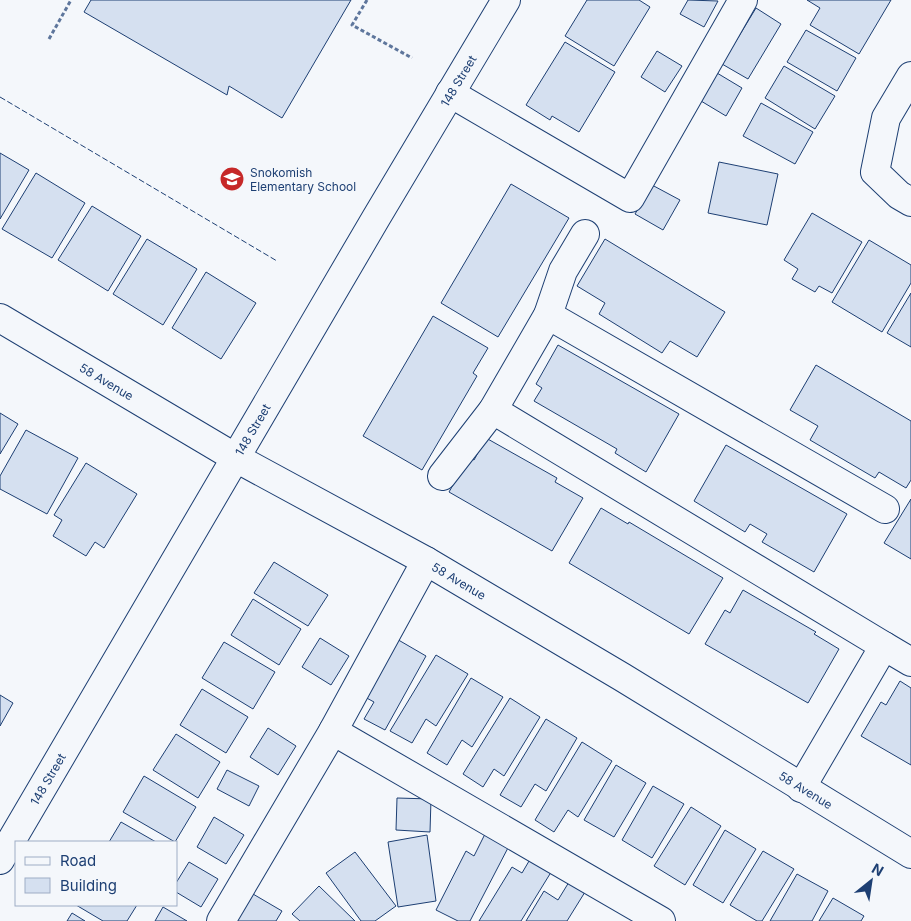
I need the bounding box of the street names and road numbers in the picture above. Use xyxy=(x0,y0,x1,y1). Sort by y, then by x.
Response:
street label: 148 Street xyxy=(437,52,479,109)
street label: 58 Avenue xyxy=(77,359,136,403)
street label: 148 Street xyxy=(231,401,273,458)
street label: 58 Avenue xyxy=(429,559,489,602)
street label: 148 Street xyxy=(27,750,69,807)
street label: 58 Avenue xyxy=(776,768,836,812)

